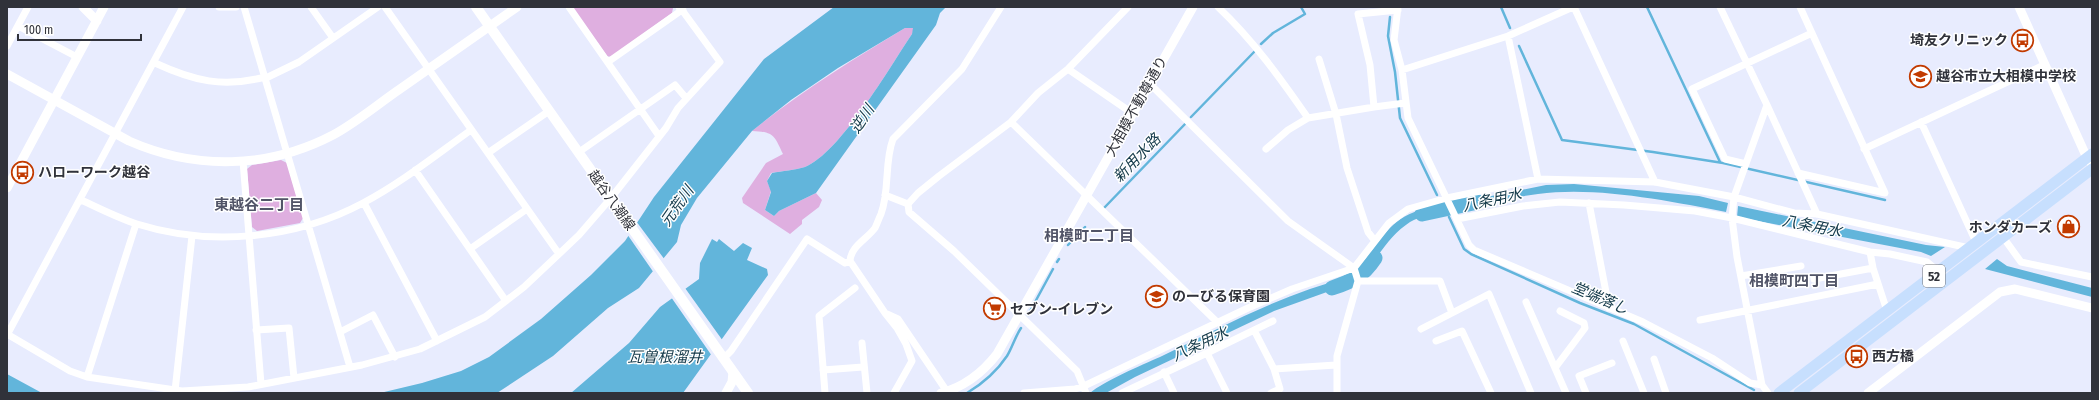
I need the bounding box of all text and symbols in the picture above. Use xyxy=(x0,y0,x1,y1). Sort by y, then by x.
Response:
scale bar xyxy=(18,16,141,42)
text: 100 m xyxy=(24,23,53,37)
bus stop icon: 埼友クリニック xyxy=(2010,27,2036,53)
place label: 埼友クリニック xyxy=(1910,32,2008,49)
street label: 大相模不動尊通り xyxy=(1102,53,1171,159)
school or university icon: 越谷市立大相模中学校 xyxy=(1908,63,1934,89)
place label: 越谷市立大相模中学校 xyxy=(1936,68,2076,85)
water label: 逆川 xyxy=(846,100,879,136)
water label: 新用水路 xyxy=(1110,129,1166,186)
bus stop icon: ハローワーク越谷 xyxy=(10,159,36,185)
place label: ハローワーク越谷 xyxy=(38,164,151,181)
street label: 越谷八潮線 xyxy=(585,167,639,234)
water label: 元荒川 xyxy=(657,181,698,230)
water label: 八条用水 xyxy=(1461,185,1525,215)
district label: 東越谷二丁目 xyxy=(214,196,304,214)
water label: 八条用水 xyxy=(1781,211,1845,241)
shop icon: ホンダカーズ xyxy=(2055,214,2081,240)
place label: ホンダカーズ xyxy=(1969,219,2052,236)
district label: 相模町二丁目 xyxy=(1044,227,1134,245)
road number: 52 xyxy=(1923,265,1945,287)
district label: 相模町四丁目 xyxy=(1749,272,1839,290)
water label: 堂端落し xyxy=(1569,278,1631,318)
school or university icon: のーびる保育園 xyxy=(1144,283,1170,309)
place label: のーびる保育園 xyxy=(1172,288,1270,305)
supermarket icon: セブン-イレブン xyxy=(981,296,1007,322)
place label: セブン-イレブン xyxy=(1010,301,1113,318)
water label: 八条用水 xyxy=(1169,322,1233,365)
bus stop icon: 西方橋 xyxy=(1844,343,1870,369)
water label: 瓦曽根溜井 xyxy=(627,348,704,366)
place label: 西方橋 xyxy=(1872,348,1914,365)

